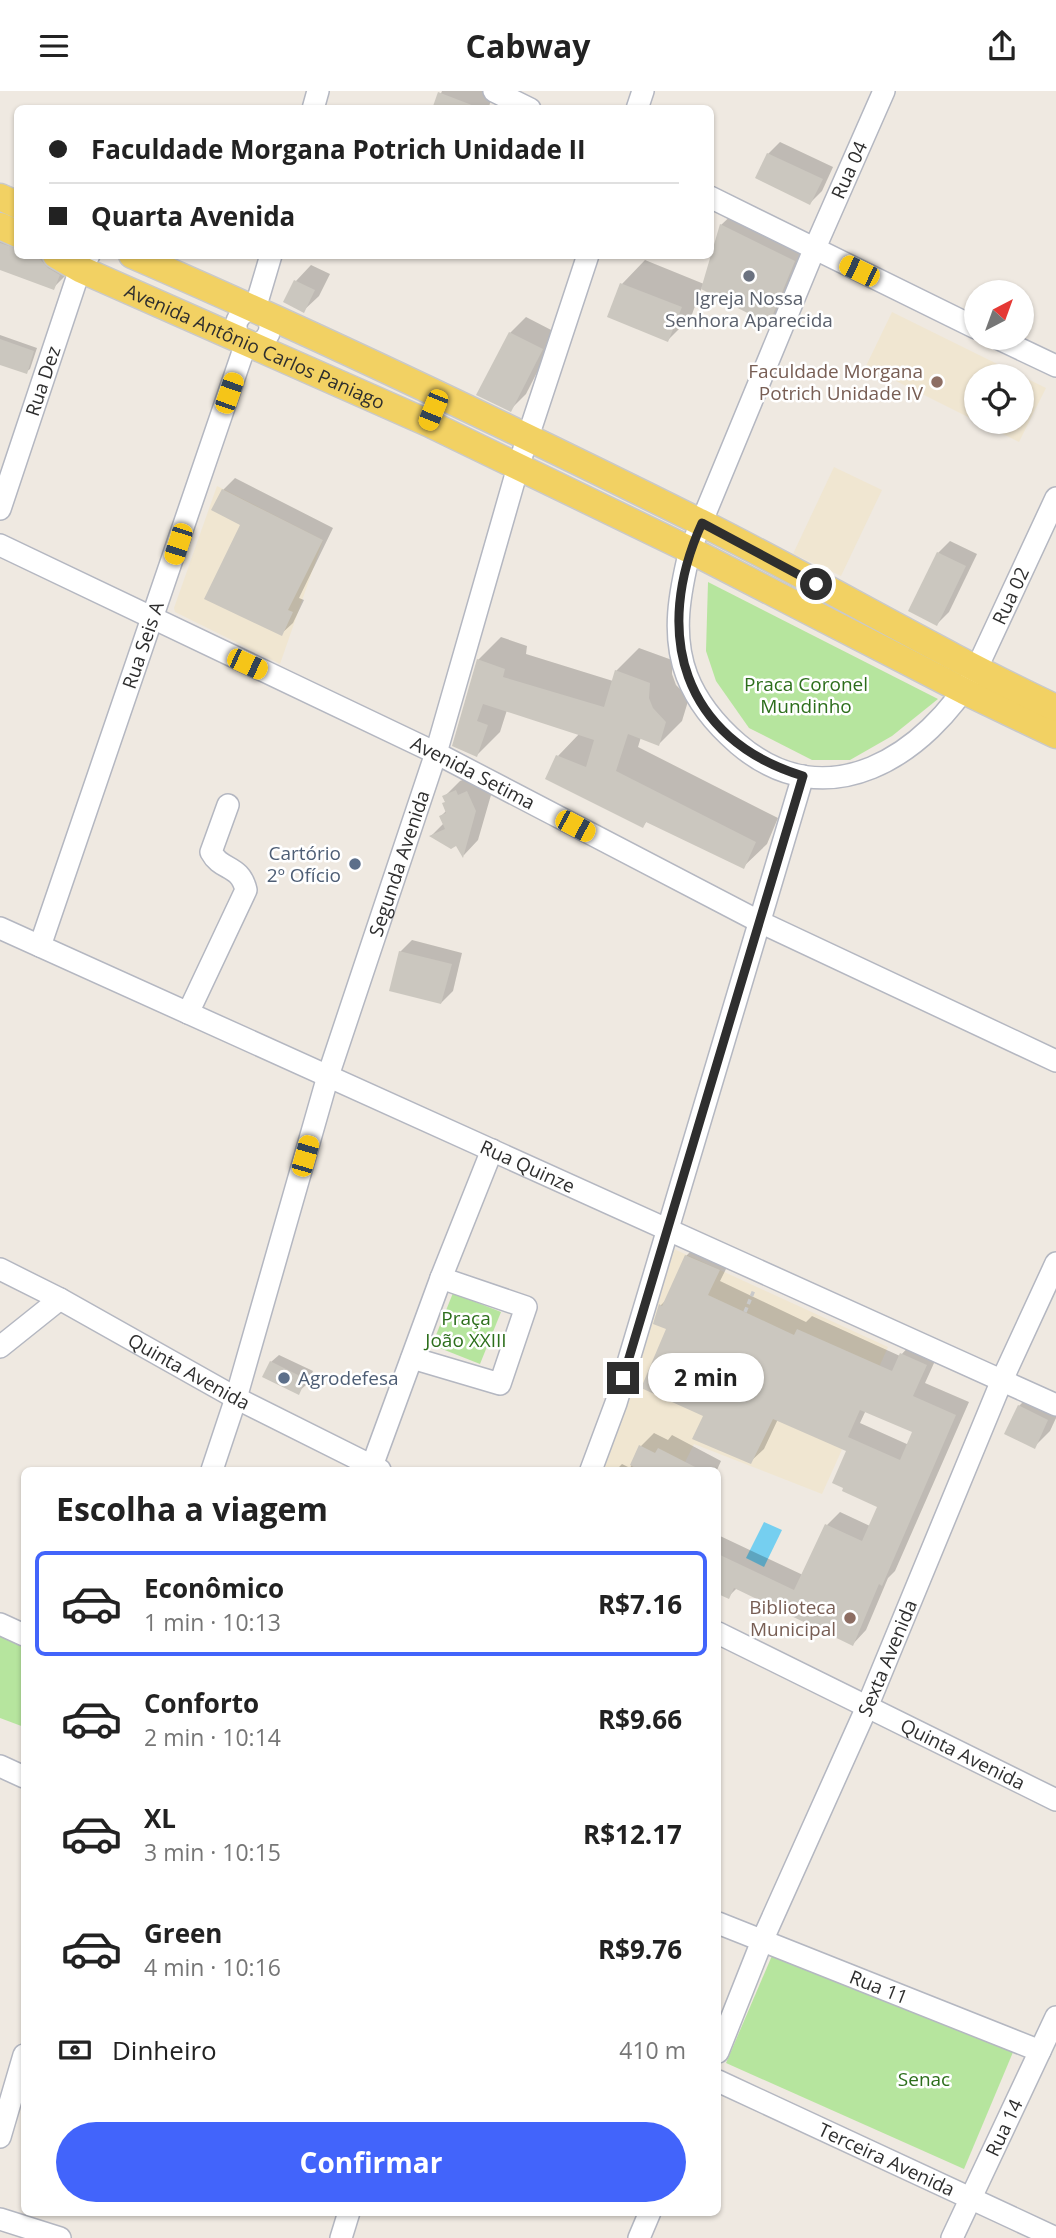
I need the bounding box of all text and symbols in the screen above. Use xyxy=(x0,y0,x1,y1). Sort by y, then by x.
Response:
text: Cabway xyxy=(466,24,590,67)
icon: menu xyxy=(35,27,73,65)
icon: share xyxy=(983,27,1021,65)
text: Faculdade Morgana Potrich Unidade II xyxy=(91,131,586,167)
street label: Rua 04 xyxy=(825,137,873,203)
text: Quarta Avenida xyxy=(91,198,295,234)
car xyxy=(836,252,883,290)
marker: Igreja Nossa Senhora Aparecida xyxy=(741,268,757,284)
street label: Avenida Antônio Carlos Paniago xyxy=(121,277,389,415)
north arrow xyxy=(964,280,1034,350)
map controls xyxy=(964,280,1034,434)
place label: Igreja Nossa Senhora Aparecida xyxy=(665,285,833,333)
street label: Rua Dez xyxy=(19,342,66,419)
place label: Faculdade Morgana Potrich Unidade IV xyxy=(748,358,924,406)
button: locate xyxy=(964,364,1034,434)
car xyxy=(213,370,246,416)
marker: Faculdade Morgana Potrich Unidade IV xyxy=(929,374,945,390)
car xyxy=(416,387,451,433)
car xyxy=(162,521,195,567)
street label: Rua 02 xyxy=(986,563,1035,629)
route start xyxy=(800,568,832,600)
street label: Rua Seis A xyxy=(116,598,170,692)
car xyxy=(224,646,271,682)
park label: Praca Coronel Mundinho xyxy=(744,671,868,719)
street label: Avenida Setima xyxy=(407,730,540,816)
street label: Segunda Avenida xyxy=(363,787,436,940)
car xyxy=(552,807,599,845)
place label: Cartório 2º Ofício xyxy=(267,840,341,888)
marker: Cartório 2º Ofício xyxy=(347,856,363,872)
car xyxy=(290,1133,321,1179)
street label: Rua Quinze xyxy=(476,1134,579,1199)
park label: Praça João XXIII xyxy=(423,1305,507,1353)
street label: Quinta Avenida xyxy=(123,1327,254,1416)
callout: 2 min xyxy=(648,1353,763,1403)
text: 2 min xyxy=(674,1361,738,1393)
route end xyxy=(607,1362,639,1394)
place label: Agrodefesa xyxy=(298,1365,399,1391)
marker: Agrodefesa xyxy=(276,1370,292,1386)
text: Escolha a viagem xyxy=(56,1487,328,1530)
text: Econômico xyxy=(144,1570,284,1606)
icon: car xyxy=(60,1572,123,1635)
text: R$7.16 xyxy=(598,1586,682,1622)
place label: Biblioteca Municipal xyxy=(749,1594,836,1642)
street label: Sexta Avenida xyxy=(851,1596,923,1720)
text: 1 min · 10:13 xyxy=(144,1606,281,1638)
marker: Biblioteca Municipal xyxy=(842,1610,858,1626)
text: Conforto xyxy=(144,1685,259,1721)
icon: car xyxy=(60,1687,123,1750)
text: R$9.66 xyxy=(598,1701,682,1737)
street label: Quinta Avenida xyxy=(896,1712,1029,1796)
text: 2 min · 10:14 xyxy=(144,1721,281,1753)
text: XL xyxy=(144,1800,176,1836)
icon: car xyxy=(60,1802,123,1865)
text: R$12.17 xyxy=(583,1816,682,1852)
text: 3 min · 10:15 xyxy=(144,1836,281,1868)
text: Green xyxy=(144,1915,222,1951)
icon: car xyxy=(60,1917,123,1980)
text: R$9.76 xyxy=(598,1931,682,1967)
text: 4 min · 10:16 xyxy=(144,1951,281,1983)
street label: Rua 11 xyxy=(846,1964,912,2010)
icon: cash xyxy=(56,2031,94,2069)
text: Dinheiro xyxy=(112,2032,217,2068)
text: 410 m xyxy=(619,2034,686,2066)
park label: Senac xyxy=(898,2066,950,2092)
street label: Rua 14 xyxy=(979,2095,1029,2161)
street label: Terceira Avenida xyxy=(814,2116,959,2202)
button: Confirmar xyxy=(56,2122,686,2202)

